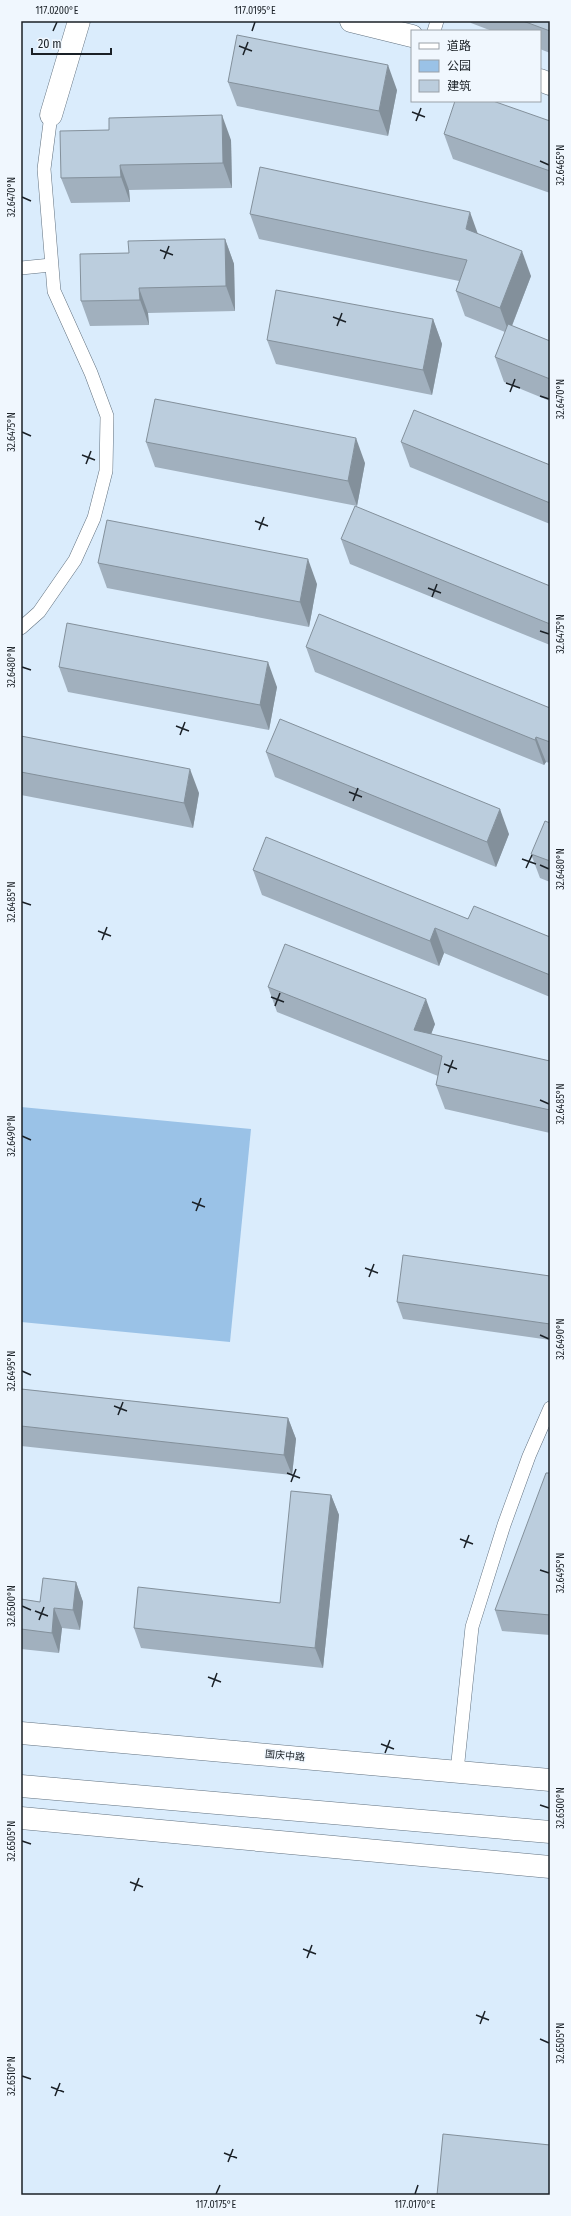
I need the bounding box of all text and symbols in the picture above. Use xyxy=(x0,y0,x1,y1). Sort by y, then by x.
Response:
text: 117.0200°E xyxy=(35,5,79,17)
text: 117.0195°E xyxy=(234,5,276,17)
scale bar xyxy=(32,30,111,56)
legend xyxy=(411,30,541,102)
text: 20 m xyxy=(38,37,62,51)
text: 道路 xyxy=(447,39,471,53)
text: 公园 xyxy=(447,59,471,73)
text: 建筑 xyxy=(447,79,471,93)
text: 32.6465°N xyxy=(555,145,567,185)
text: 32.6470°N xyxy=(6,177,18,217)
text: 32.6470°N xyxy=(555,379,567,419)
text: 32.6475°N xyxy=(6,412,18,452)
text: 32.6475°N xyxy=(555,614,567,654)
text: 32.6480°N xyxy=(6,646,18,688)
text: 32.6480°N xyxy=(555,848,567,890)
text: 32.6485°N xyxy=(6,882,18,922)
text: 32.6485°N xyxy=(555,1084,567,1124)
text: 32.6490°N xyxy=(6,1115,18,1157)
text: 32.6490°N xyxy=(555,1318,567,1360)
text: 32.6495°N xyxy=(6,1351,18,1391)
text: 32.6495°N xyxy=(555,1553,567,1593)
text: 32.6500°N xyxy=(6,1585,18,1627)
street label: 国庆中路 xyxy=(265,1748,305,1764)
text: 32.6500°N xyxy=(555,1787,567,1829)
text: 32.6505°N xyxy=(6,1821,18,1861)
text: 32.6505°N xyxy=(555,2023,567,2063)
text: 32.6510°N xyxy=(6,2056,18,2096)
text: 117.0175°E xyxy=(196,2199,236,2211)
text: 117.0170°E xyxy=(394,2199,436,2211)

